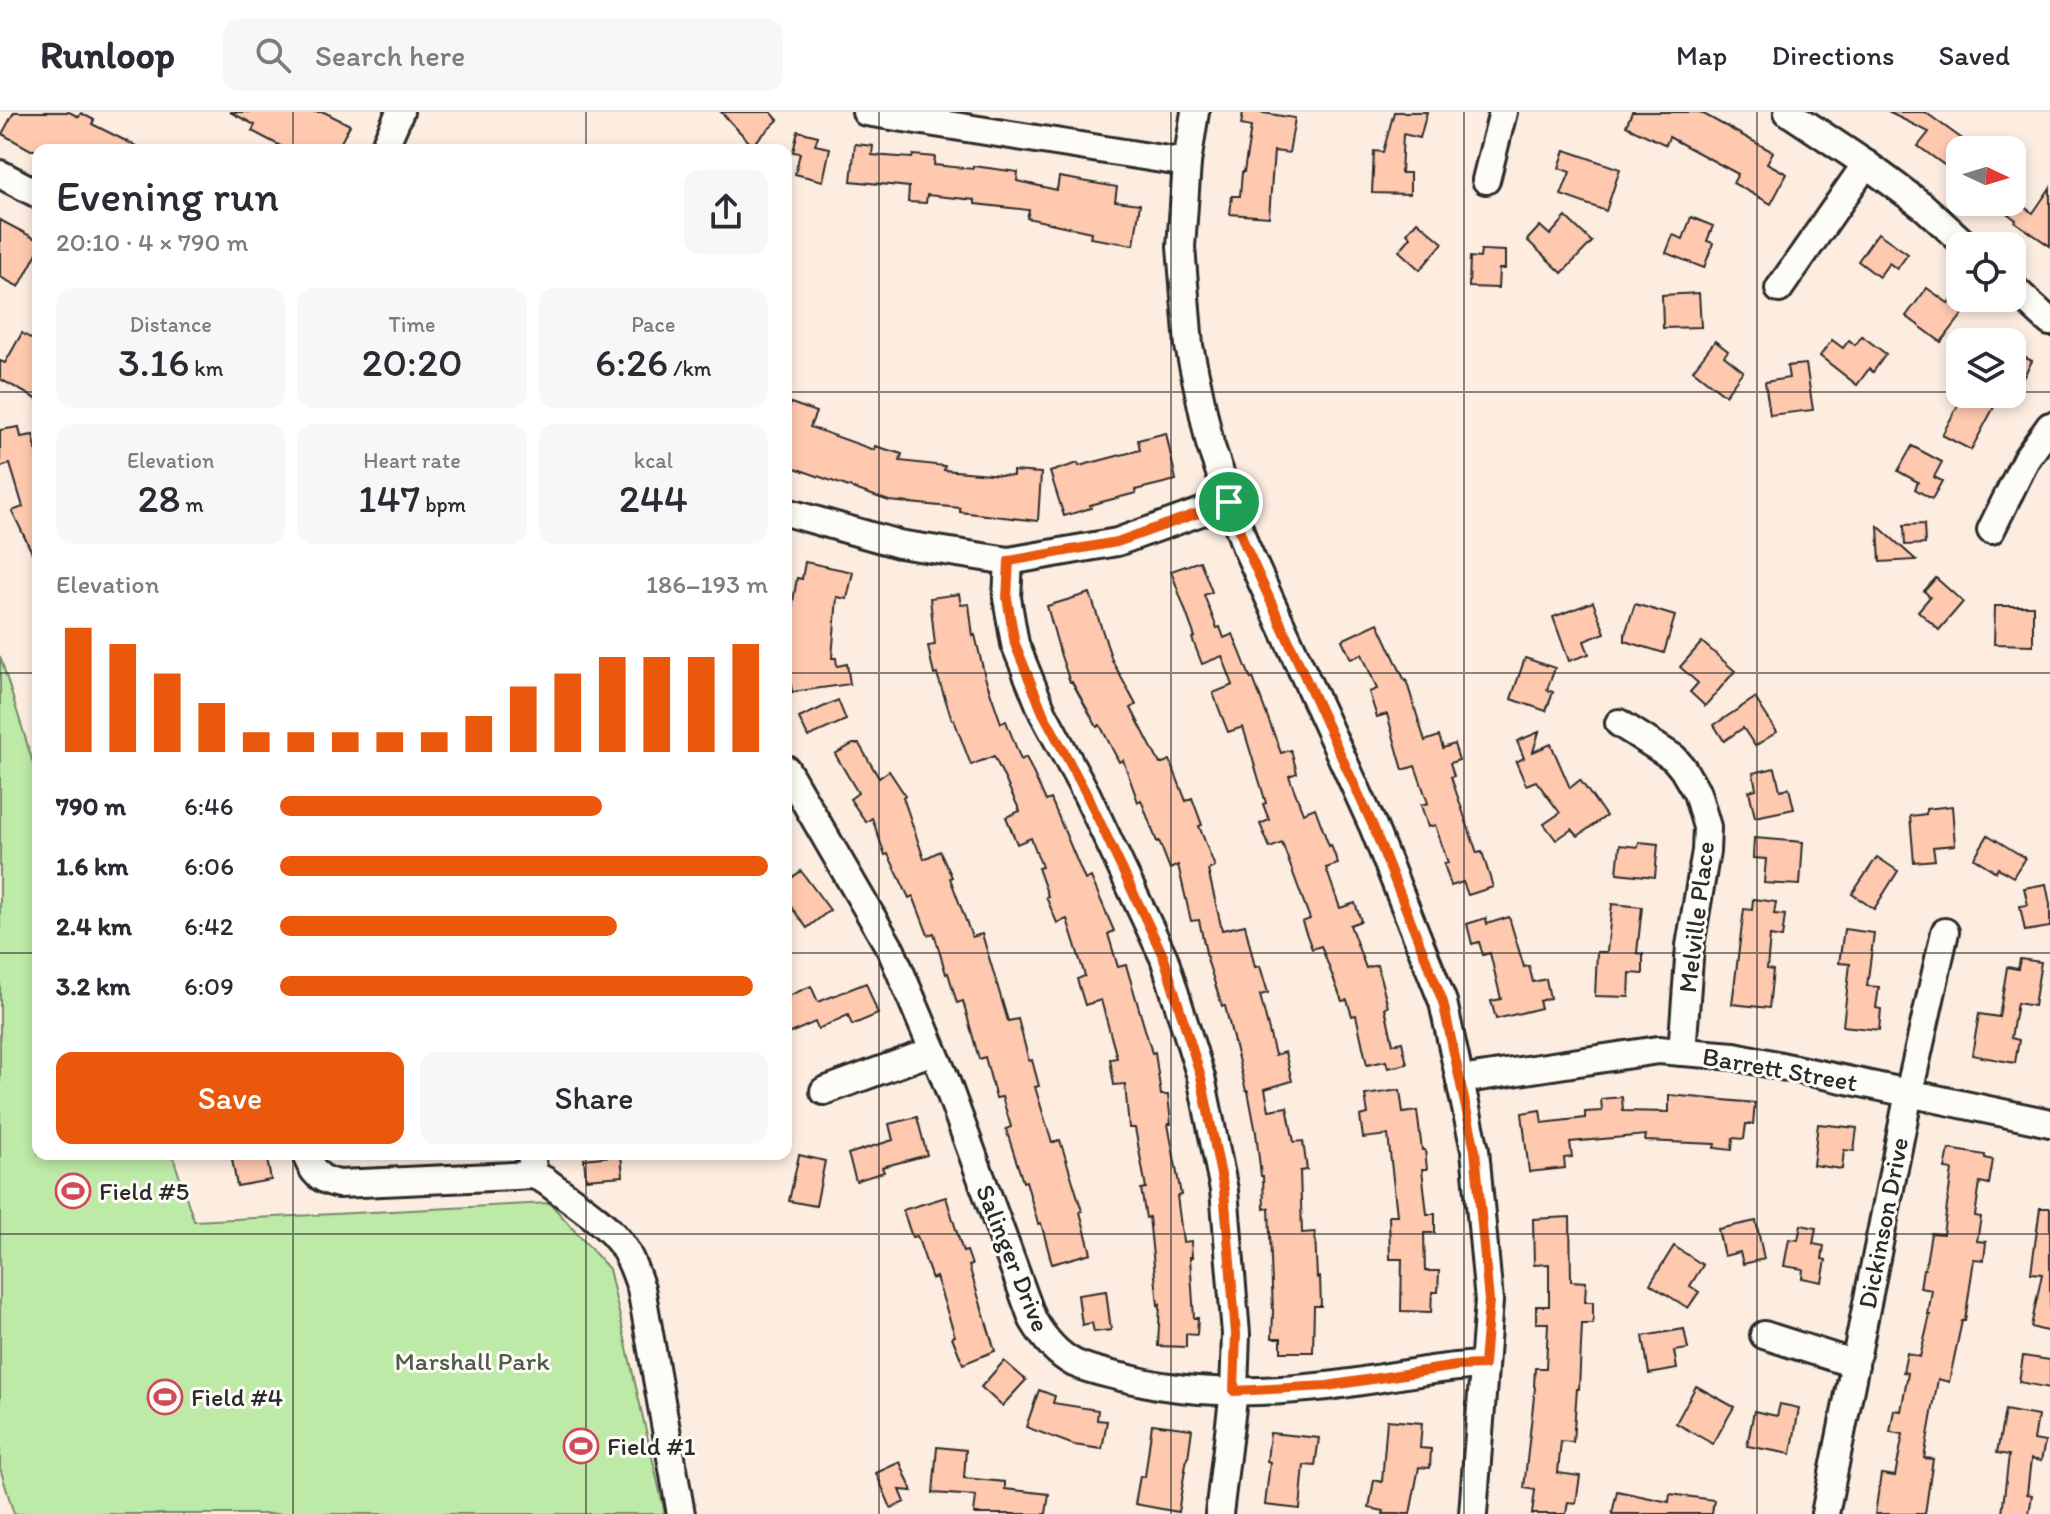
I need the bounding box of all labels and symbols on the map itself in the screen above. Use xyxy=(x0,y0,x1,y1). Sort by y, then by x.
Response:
north arrow xyxy=(1946,136,2026,216)
pin xyxy=(1195,468,1263,536)
street label: Melville Place xyxy=(1671,839,1721,995)
street label: Barrett Street xyxy=(1700,1040,1860,1098)
street label: Dickinson Drive xyxy=(1851,1135,1915,1311)
sports icon: Field #5 xyxy=(54,1172,92,1210)
place label: Field #5 xyxy=(99,1175,189,1207)
street label: Salinger Drive xyxy=(969,1180,1057,1336)
park label: Marshall Park xyxy=(394,1345,550,1377)
sports icon: Field #4 xyxy=(146,1378,184,1416)
place label: Field #4 xyxy=(191,1381,283,1413)
sports icon: Field #1 xyxy=(562,1427,600,1465)
place label: Field #1 xyxy=(607,1430,695,1462)

